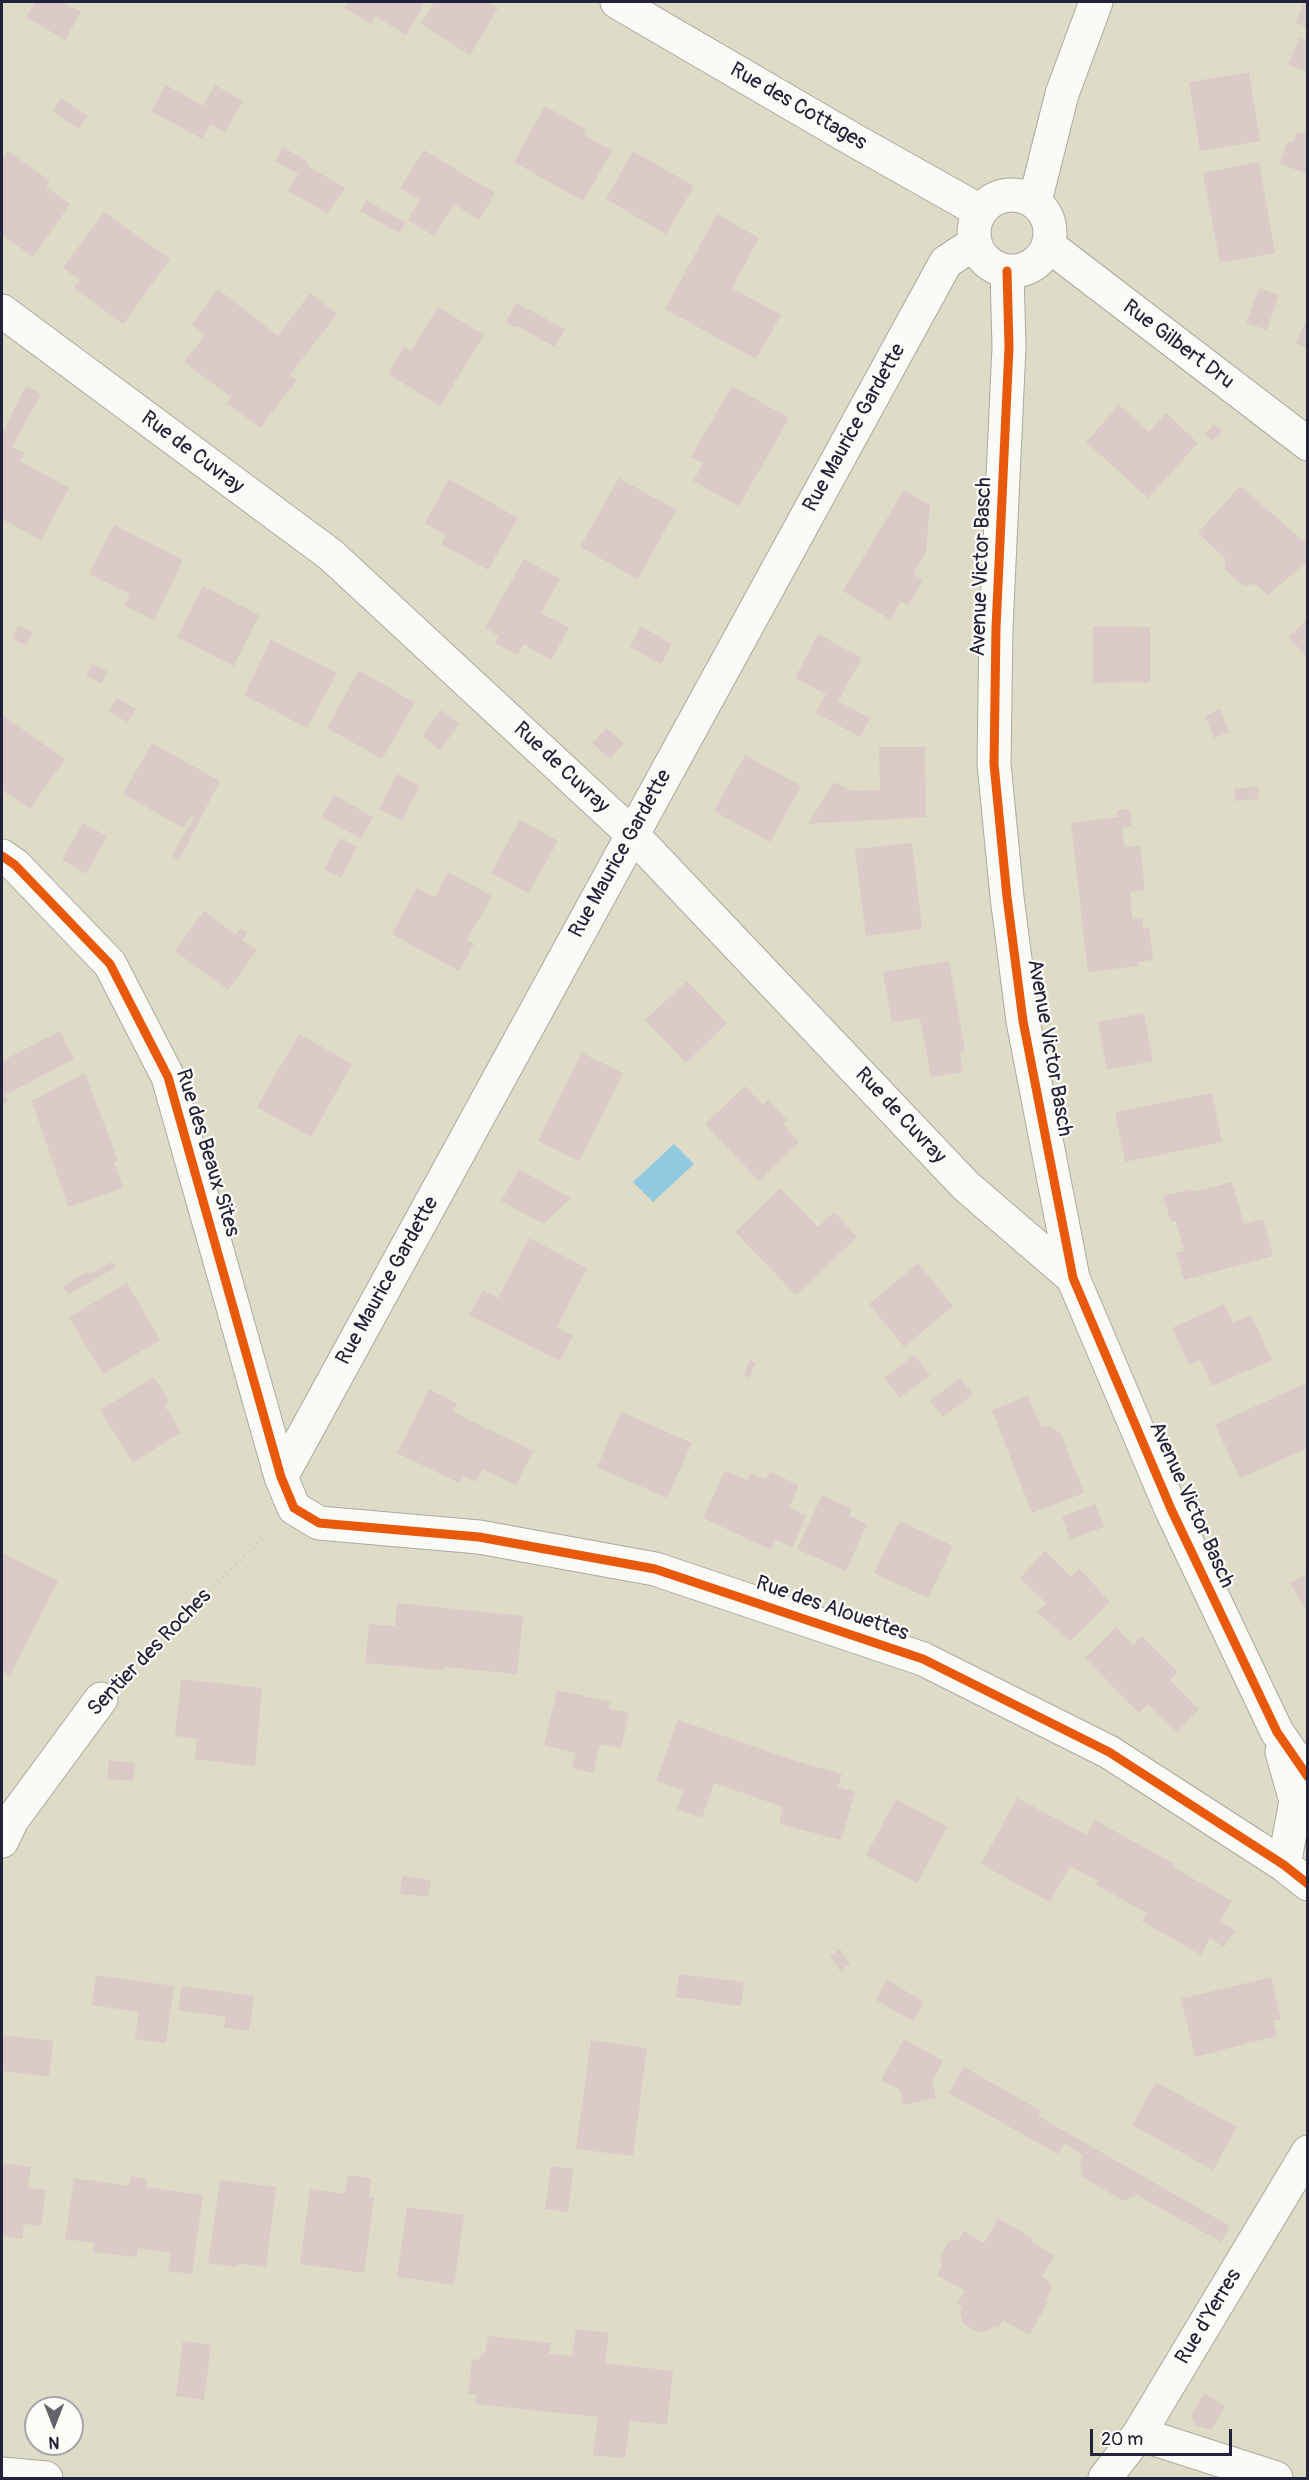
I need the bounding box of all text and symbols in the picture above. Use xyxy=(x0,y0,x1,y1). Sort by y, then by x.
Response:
street label: Rue des Cottages xyxy=(725,58,871,156)
street label: Rue Gilbert Dru xyxy=(1117,295,1239,395)
street label: Rue Maurice Gardette xyxy=(798,340,912,516)
street label: Rue de Cuvray xyxy=(136,406,248,500)
street label: Avenue Victor Basch xyxy=(966,477,998,657)
street label: Rue de Cuvray xyxy=(508,717,614,819)
street label: Rue Maurice Gardette xyxy=(564,766,678,942)
street label: Avenue Victor Basch xyxy=(1021,957,1077,1139)
street label: Rue de Cuvray xyxy=(849,1063,951,1169)
street label: Rue des Beaux Sites xyxy=(170,1066,244,1240)
street label: Rue Maurice Gardette xyxy=(331,1193,445,1369)
street label: Avenue Victor Basch xyxy=(1143,1418,1239,1592)
street label: Rue des Alouettes xyxy=(752,1571,912,1647)
street label: Sentier des Roches xyxy=(83,1584,217,1722)
street label: Rue d'Yerres xyxy=(1171,2265,1247,2369)
north arrow xyxy=(24,2396,84,2456)
scale bar xyxy=(1093,2417,1236,2455)
text: 20 m xyxy=(1101,2428,1143,2451)
text: N xyxy=(49,2432,59,2452)

